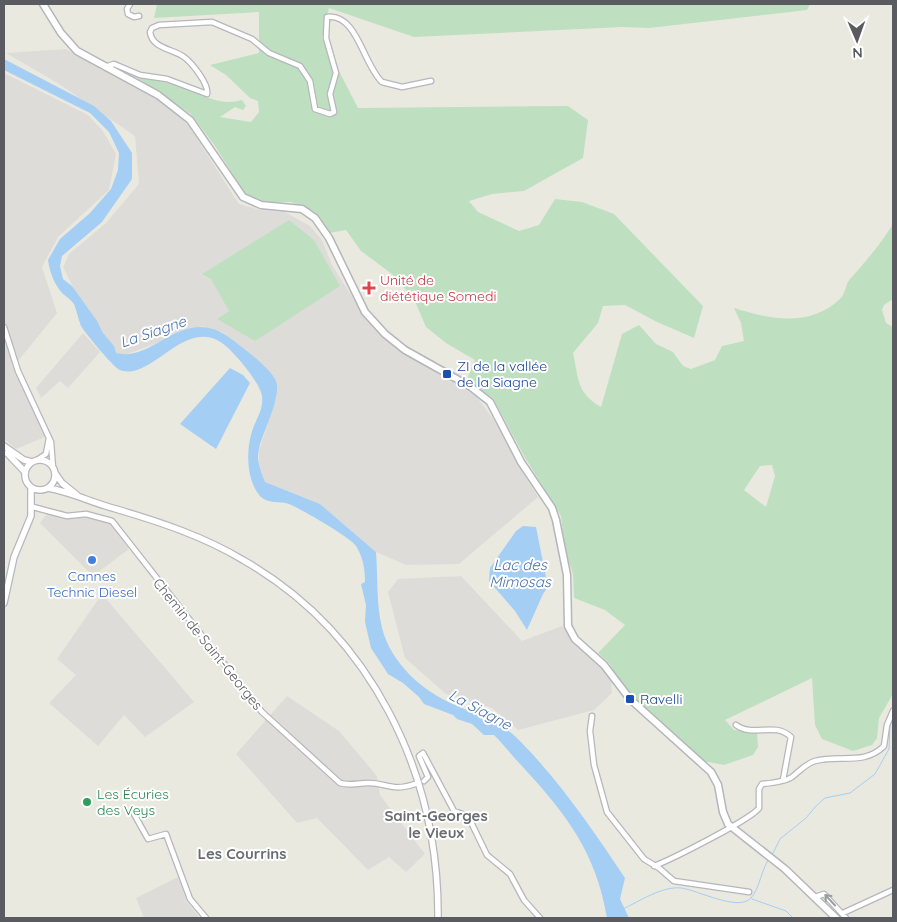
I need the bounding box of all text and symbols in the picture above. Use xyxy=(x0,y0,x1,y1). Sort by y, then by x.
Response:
north arrow xyxy=(832,15,882,65)
text: N xyxy=(852,44,863,62)
place label: Unité de diététique Somedi xyxy=(380,271,496,305)
marker: Unité de diététique Somedi xyxy=(362,281,376,295)
water label: La Siagne xyxy=(117,311,189,352)
place label: ZI de la vallée de la Siagne xyxy=(457,357,547,391)
marker: ZI de la vallée de la Siagne xyxy=(441,368,453,380)
marker: Cannes Technic Diesel xyxy=(86,554,98,566)
water label: Lac des Mimosas xyxy=(489,555,552,591)
place label: Cannes Technic Diesel xyxy=(47,567,137,601)
street label: Chemin de Saint-Georges xyxy=(149,574,267,714)
water label: La Siagne xyxy=(446,685,515,734)
place label: Ravelli xyxy=(640,690,682,708)
marker: Ravelli xyxy=(624,693,636,705)
place label: Les Écuries des Veys xyxy=(97,785,169,819)
marker: Les Écuries des Veys xyxy=(81,796,93,808)
district label: Saint-Georges le Vieux xyxy=(384,806,488,842)
district label: Les Courrins xyxy=(197,844,287,863)
one-way arrow xyxy=(824,894,836,906)

